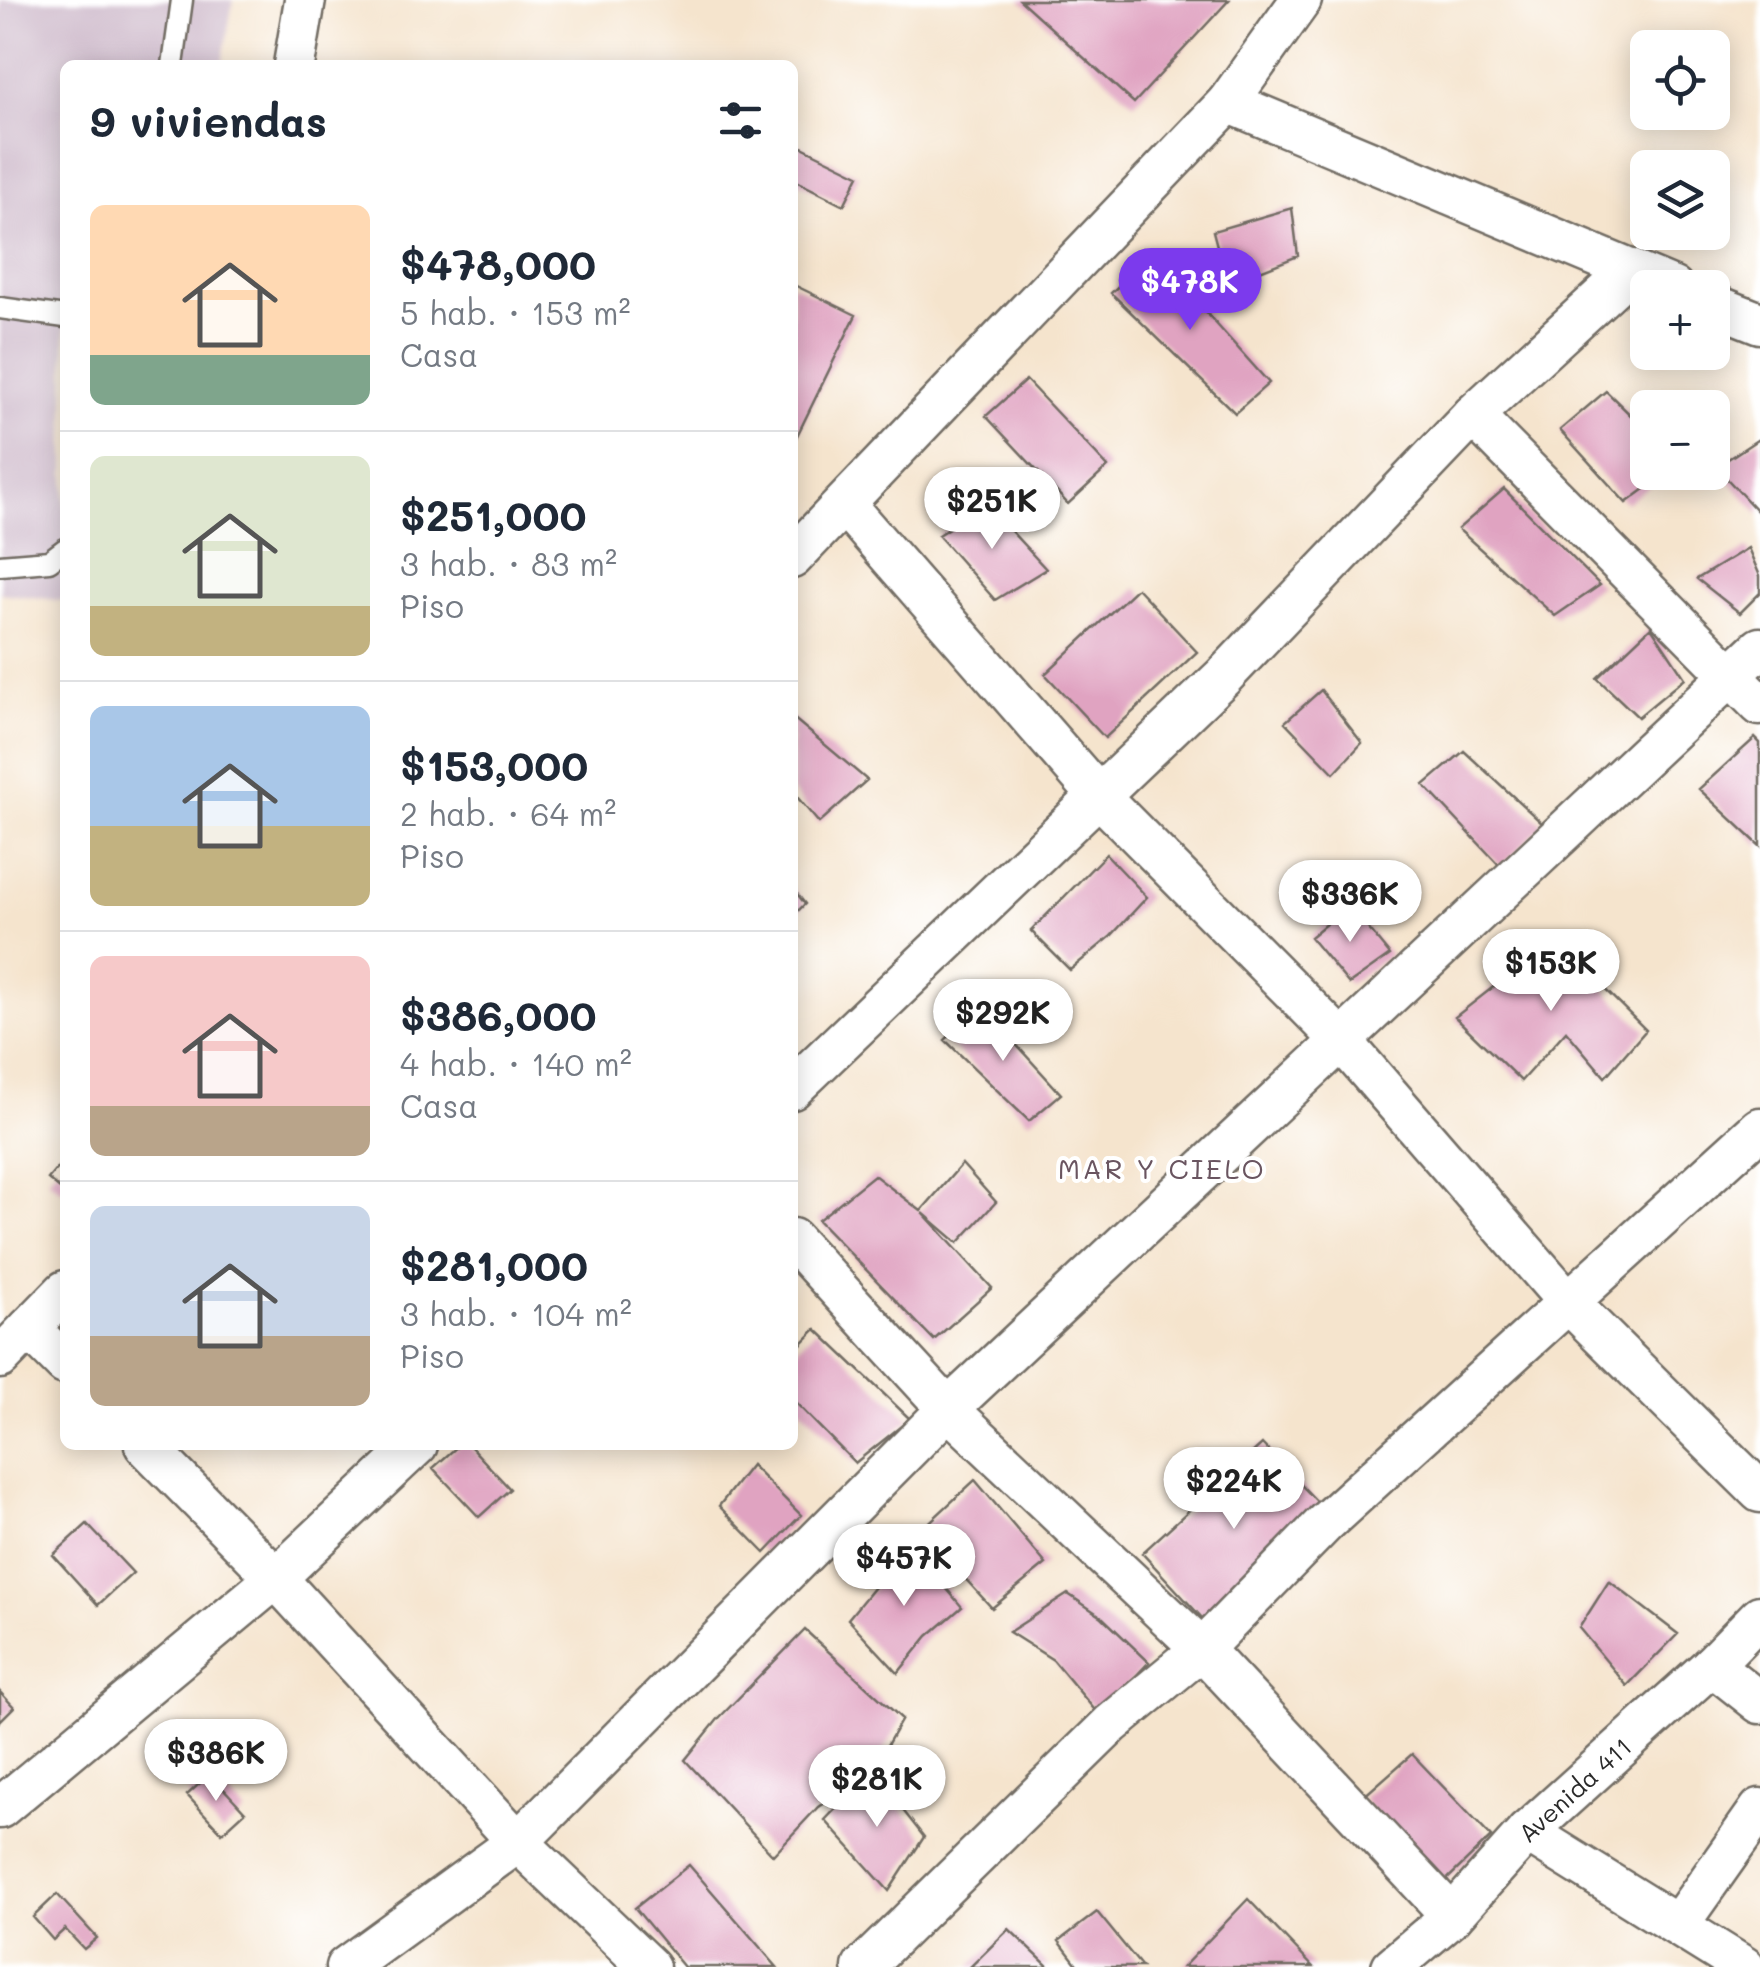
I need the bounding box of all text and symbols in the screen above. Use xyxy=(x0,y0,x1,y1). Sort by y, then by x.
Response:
map controls xyxy=(1630,30,1730,490)
button: locate xyxy=(1630,30,1730,130)
text: 9 viviendas xyxy=(90,93,327,148)
icon: filters xyxy=(713,93,768,148)
button: layers xyxy=(1630,150,1730,250)
text: $478,000 xyxy=(400,236,596,291)
icon: home xyxy=(170,245,290,365)
pin: $478K xyxy=(1120,248,1260,333)
text: $478K xyxy=(1141,259,1239,301)
button: + xyxy=(1630,270,1730,370)
text: 5 hab. · 153 m² xyxy=(400,291,631,333)
text: Casa xyxy=(400,333,478,375)
button: − xyxy=(1630,390,1730,490)
pin: $251K xyxy=(922,467,1062,552)
text: $251K xyxy=(946,478,1038,520)
text: $251,000 xyxy=(400,487,586,542)
icon: home xyxy=(170,496,290,616)
text: 3 hab. · 83 m² xyxy=(400,542,617,584)
text: Piso xyxy=(400,584,464,626)
text: $153,000 xyxy=(400,737,588,792)
icon: home xyxy=(170,746,290,866)
text: 2 hab. · 64 m² xyxy=(400,792,616,834)
text: Piso xyxy=(400,834,464,876)
pin: $336K xyxy=(1280,860,1420,945)
text: $336K xyxy=(1301,871,1399,913)
pin: $153K xyxy=(1481,929,1621,1014)
text: $153K xyxy=(1505,940,1597,982)
pin: $292K xyxy=(933,979,1073,1064)
text: $386,000 xyxy=(400,987,597,1042)
text: $292K xyxy=(955,990,1051,1032)
icon: home xyxy=(170,996,290,1116)
text: 4 hab. · 140 m² xyxy=(400,1042,632,1084)
text: Casa xyxy=(400,1084,478,1126)
district label: MAR Y CIELO xyxy=(1058,1150,1266,1186)
text: $281,000 xyxy=(400,1237,588,1292)
icon: home xyxy=(170,1246,290,1366)
text: 3 hab. · 104 m² xyxy=(400,1292,632,1334)
text: Piso xyxy=(400,1334,464,1376)
pin: $224K xyxy=(1164,1447,1304,1532)
text: $224K xyxy=(1186,1458,1282,1500)
pin: $457K xyxy=(834,1524,974,1609)
text: $457K xyxy=(855,1535,953,1577)
pin: $386K xyxy=(146,1719,286,1804)
text: $386K xyxy=(166,1730,266,1772)
street label: Avenida 411 xyxy=(1511,1730,1638,1849)
pin: $281K xyxy=(807,1745,947,1830)
text: $281K xyxy=(831,1756,923,1798)

